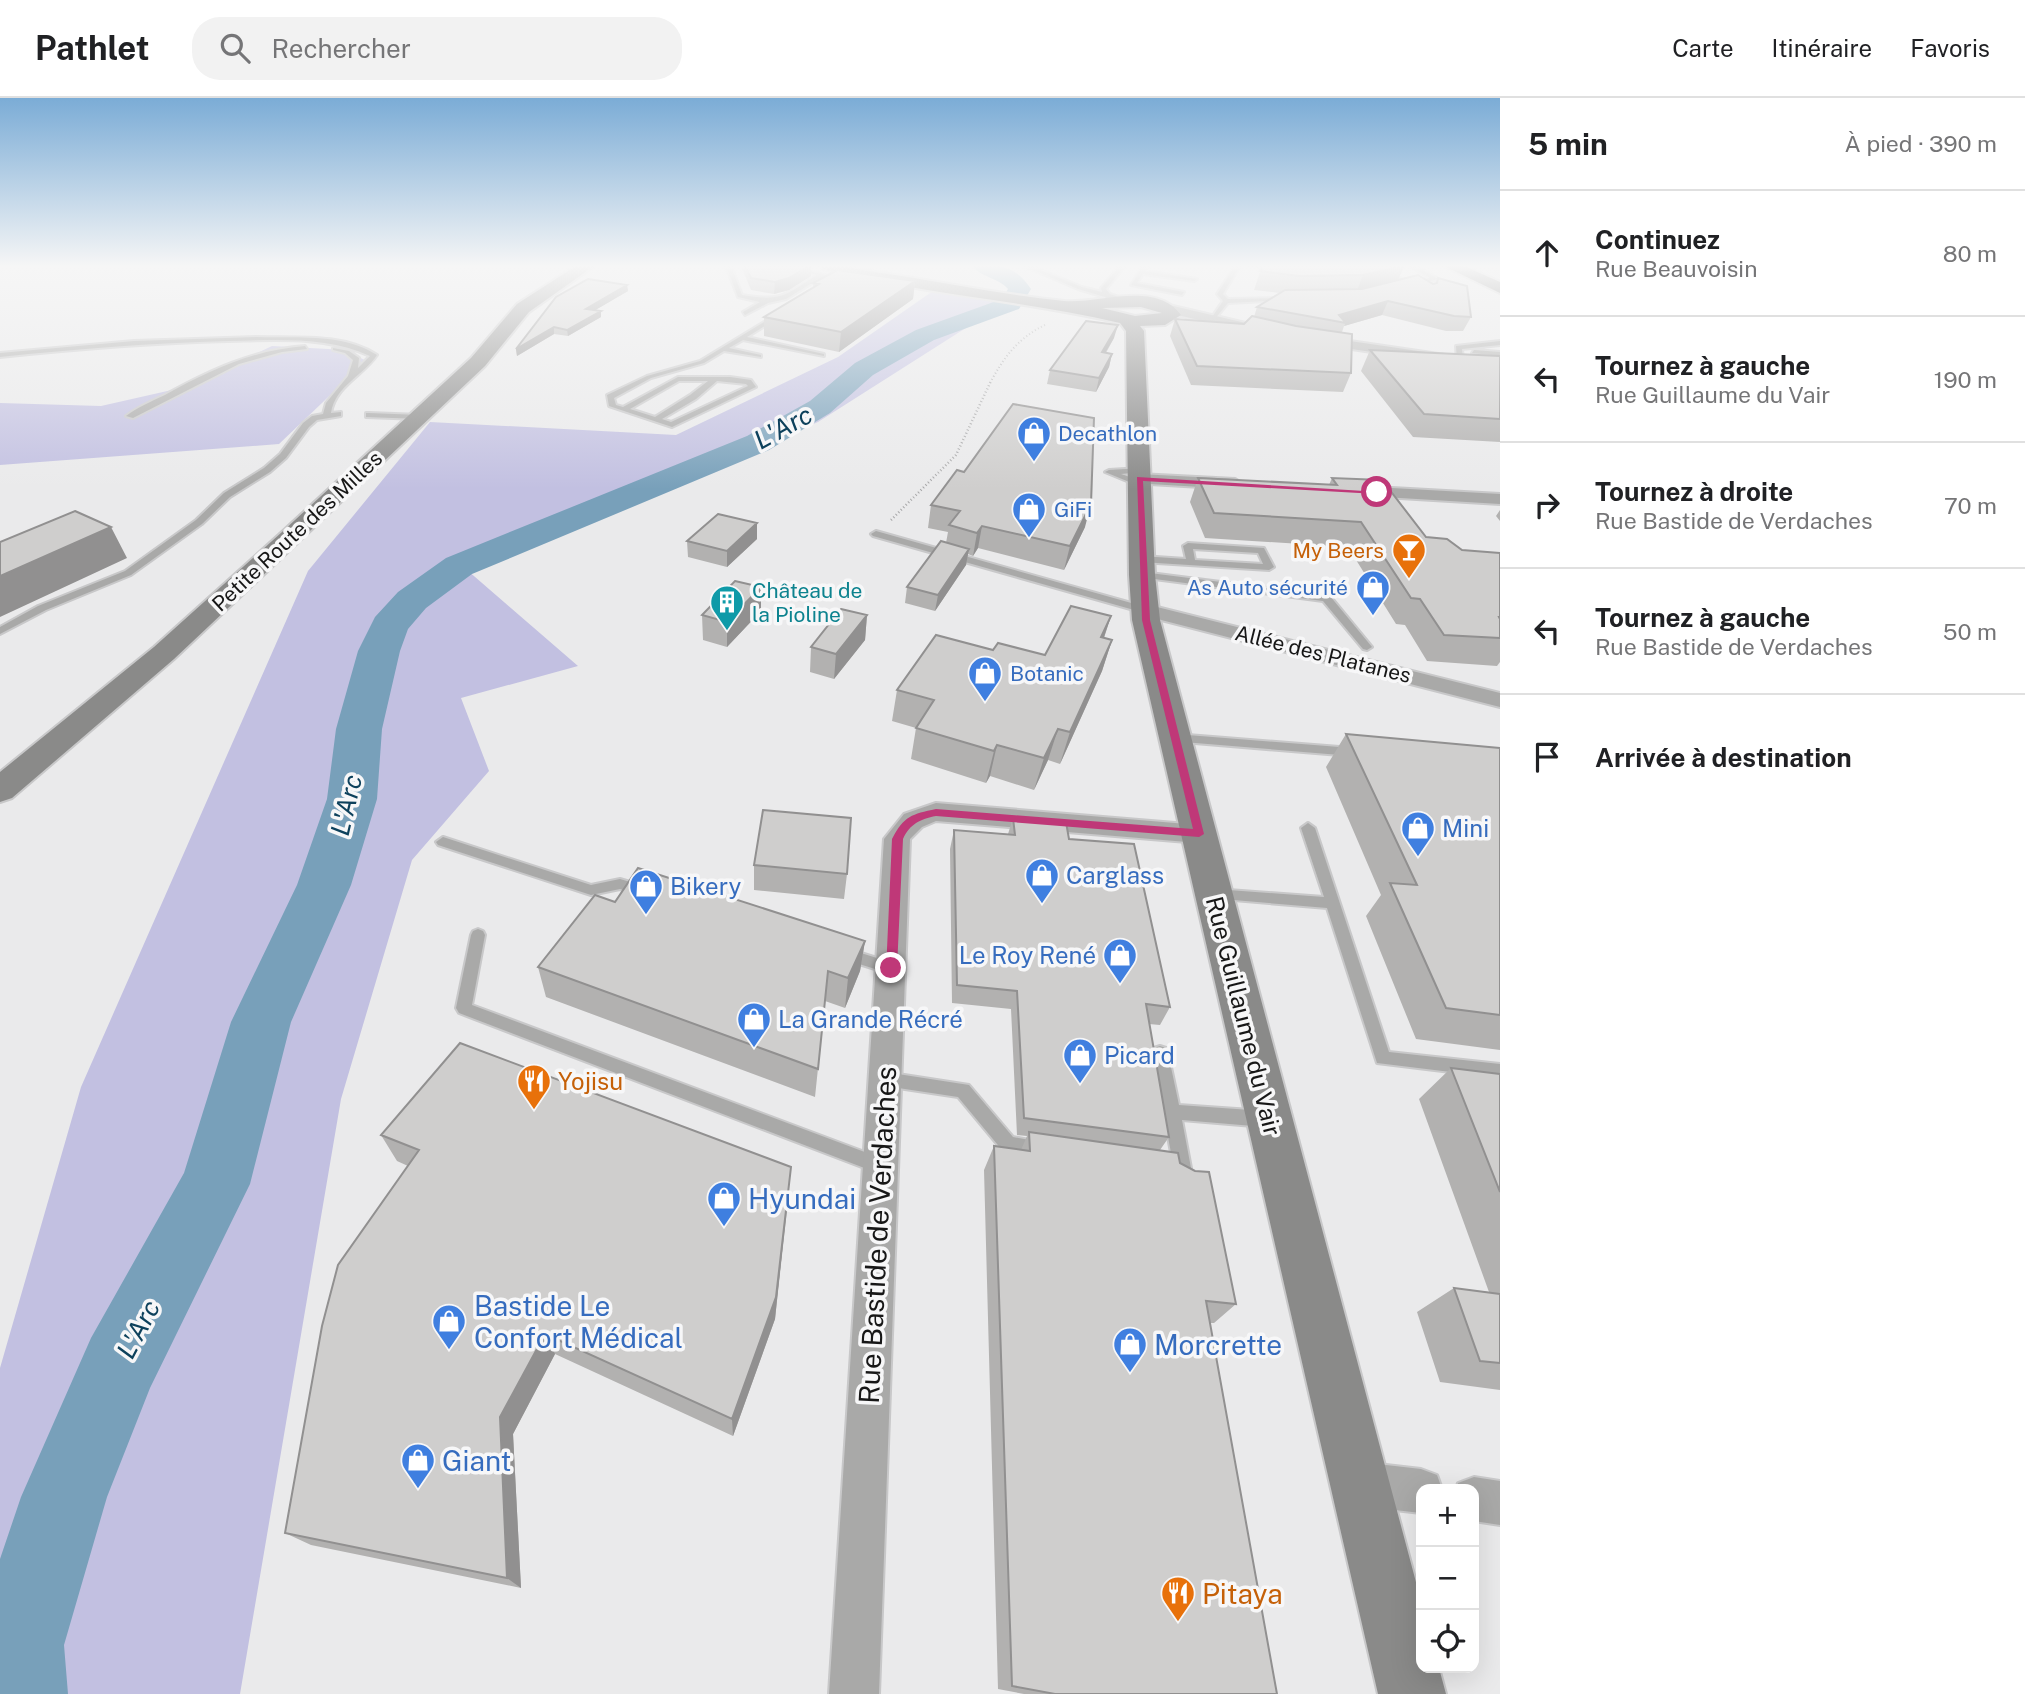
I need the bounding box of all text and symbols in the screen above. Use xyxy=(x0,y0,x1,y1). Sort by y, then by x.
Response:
search box xyxy=(192,17,682,80)
text: Pathlet xyxy=(35,29,150,67)
icon: search xyxy=(216,29,254,67)
text: Rechercher xyxy=(272,33,411,64)
text: Carte xyxy=(1672,34,1734,62)
text: Itinéraire xyxy=(1772,34,1872,62)
text: Favoris xyxy=(1910,34,1990,62)
text: 5 min xyxy=(1528,126,1608,162)
text: À pied · 390 m xyxy=(1845,130,1997,157)
text: Continuez xyxy=(1595,224,1720,255)
icon: ahead xyxy=(1528,234,1566,272)
text: 80 m xyxy=(1943,240,1997,267)
text: Rue Beauvoisin xyxy=(1595,255,1757,282)
text: Tournez à gauche xyxy=(1595,350,1810,381)
icon: left xyxy=(1528,360,1566,398)
text: 190 m xyxy=(1934,366,1997,393)
text: Rue Guillaume du Vair xyxy=(1595,381,1830,408)
water label: L'Arc xyxy=(748,398,818,456)
shop icon: Decathlon xyxy=(1015,414,1053,463)
place label: Decathlon xyxy=(1058,421,1157,446)
street label: Petite Route des Milles xyxy=(207,446,387,616)
route start xyxy=(1361,476,1392,507)
text: Tournez à droite xyxy=(1595,476,1793,507)
icon: right xyxy=(1528,486,1566,524)
shop icon: GiFi xyxy=(1010,490,1048,539)
text: 70 m xyxy=(1944,492,1997,519)
place label: GiFi xyxy=(1054,497,1092,522)
text: Rue Bastide de Verdaches xyxy=(1595,507,1873,534)
bar icon: My Beers xyxy=(1390,531,1428,580)
place label: My Beers xyxy=(1292,538,1384,563)
shop icon: As Auto sécurité xyxy=(1354,568,1392,617)
place label: As Auto sécurité xyxy=(1187,575,1348,600)
place label: Château de la Pioline xyxy=(752,578,862,627)
building icon: Château de la Pioline xyxy=(708,583,746,632)
text: Tournez à gauche xyxy=(1595,602,1810,633)
icon: left xyxy=(1528,612,1566,650)
text: 50 m xyxy=(1943,618,1997,645)
street label: Allée des Platanes xyxy=(1232,620,1414,688)
text: Rue Bastide de Verdaches xyxy=(1595,633,1873,660)
shop icon: Botanic xyxy=(966,654,1004,703)
place label: Botanic xyxy=(1010,661,1084,686)
icon: arrive xyxy=(1528,738,1566,776)
text: Arrivée à destination xyxy=(1595,742,1852,773)
water label: L'Arc xyxy=(324,771,368,839)
shop icon: Mini xyxy=(1399,809,1437,858)
place label: Mini xyxy=(1442,814,1489,842)
shop icon: Carglass xyxy=(1023,856,1061,905)
place label: Carglass xyxy=(1066,861,1164,889)
shop icon: Bikery xyxy=(627,867,665,916)
place label: Bikery xyxy=(670,872,741,900)
street label: Rue Guillaume du Vair xyxy=(1201,893,1287,1139)
shop icon: Le Roy René xyxy=(1101,936,1139,985)
place label: Le Roy René xyxy=(959,941,1096,969)
route end xyxy=(875,952,906,983)
shop icon: La Grande Récré xyxy=(735,1000,773,1049)
place label: La Grande Récré xyxy=(778,1005,963,1033)
shop icon: Picard xyxy=(1061,1036,1099,1085)
place label: Picard xyxy=(1104,1041,1175,1069)
restaurant icon: Yojisu xyxy=(515,1062,553,1111)
street label: Rue Bastide de Verdaches xyxy=(852,1065,902,1405)
place label: Yojisu xyxy=(558,1067,623,1095)
shop icon: Hyundai xyxy=(705,1179,743,1228)
place label: Hyundai xyxy=(748,1182,856,1215)
place label: Bastide Le Confort Médical xyxy=(474,1289,683,1354)
water label: L'Arc xyxy=(110,1294,166,1364)
shop icon: Bastide Le Confort Médical xyxy=(430,1302,468,1351)
shop icon: Morcrette xyxy=(1111,1325,1149,1374)
place label: Morcrette xyxy=(1154,1328,1282,1361)
shop icon: Giant xyxy=(399,1441,437,1490)
place label: Giant xyxy=(442,1444,511,1477)
map controls xyxy=(1416,1484,1479,1673)
button: + xyxy=(1416,1484,1479,1547)
button: − xyxy=(1416,1547,1479,1610)
restaurant icon: Pitaya xyxy=(1159,1574,1197,1623)
place label: Pitaya xyxy=(1202,1577,1283,1610)
button: locate xyxy=(1416,1610,1479,1673)

